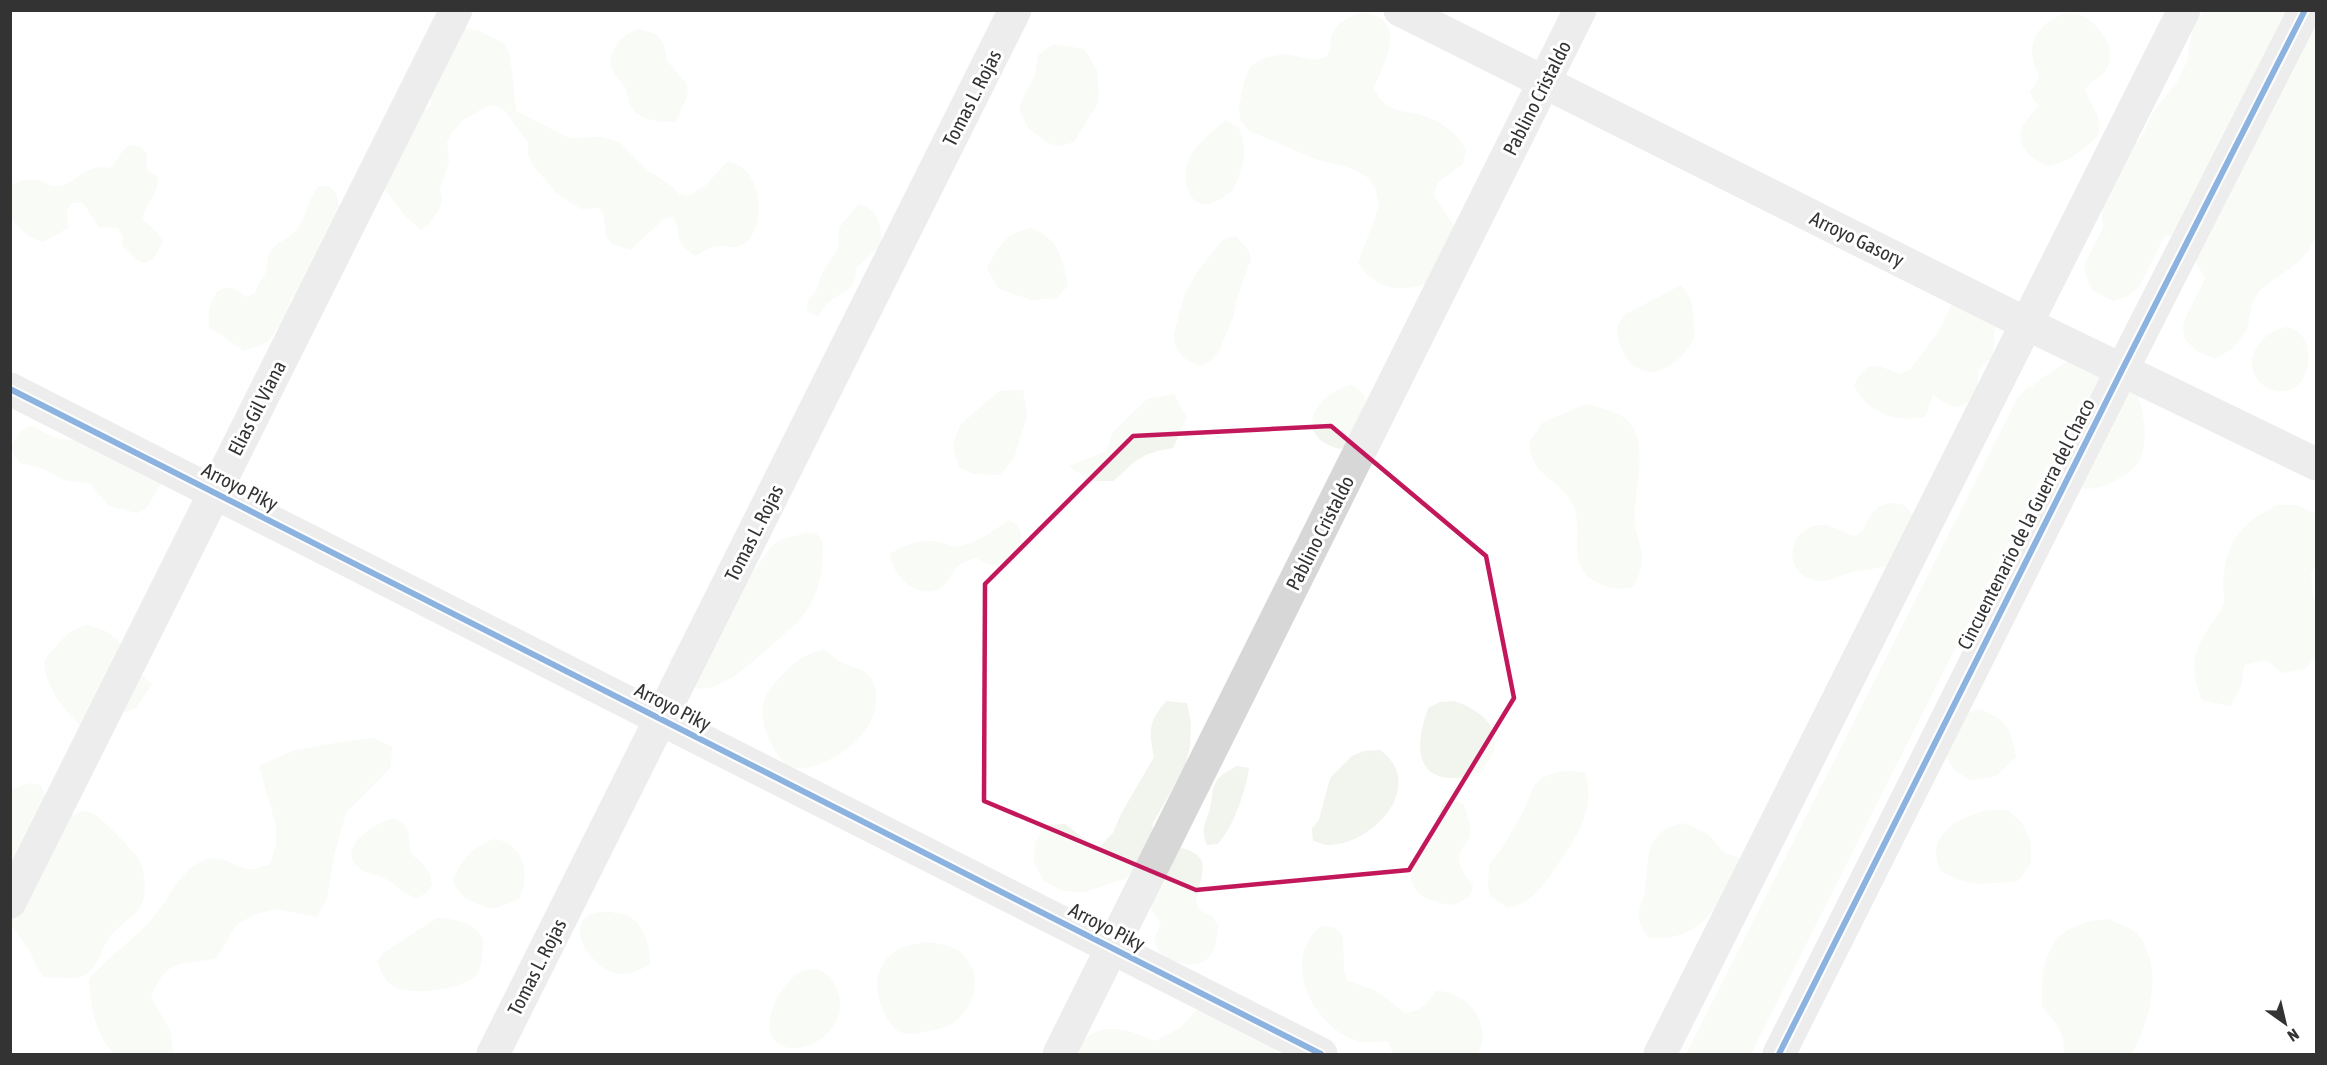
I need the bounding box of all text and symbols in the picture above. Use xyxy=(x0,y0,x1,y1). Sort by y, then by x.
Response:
street label: Pablino Cristaldo xyxy=(1498,37,1575,159)
street label: Tomas L. Rojas xyxy=(937,46,1006,150)
street label: Arroyo Gasory xyxy=(1807,206,1908,271)
street label: Elias Gil Viana xyxy=(223,356,290,459)
street label: Cincuentenario de la Guerra del Chaco xyxy=(1952,395,2099,653)
street label: Arroyo Piky xyxy=(198,458,282,515)
street label: Pablino Cristaldo xyxy=(1281,472,1358,594)
street label: Tomas L. Rojas xyxy=(719,481,788,585)
street label: Arroyo Piky xyxy=(631,678,715,735)
street label: Arroyo Piky xyxy=(1065,898,1149,955)
street label: Tomas L. Rojas xyxy=(502,915,571,1019)
north arrow xyxy=(2255,993,2315,1053)
text: N xyxy=(2284,1025,2302,1046)

